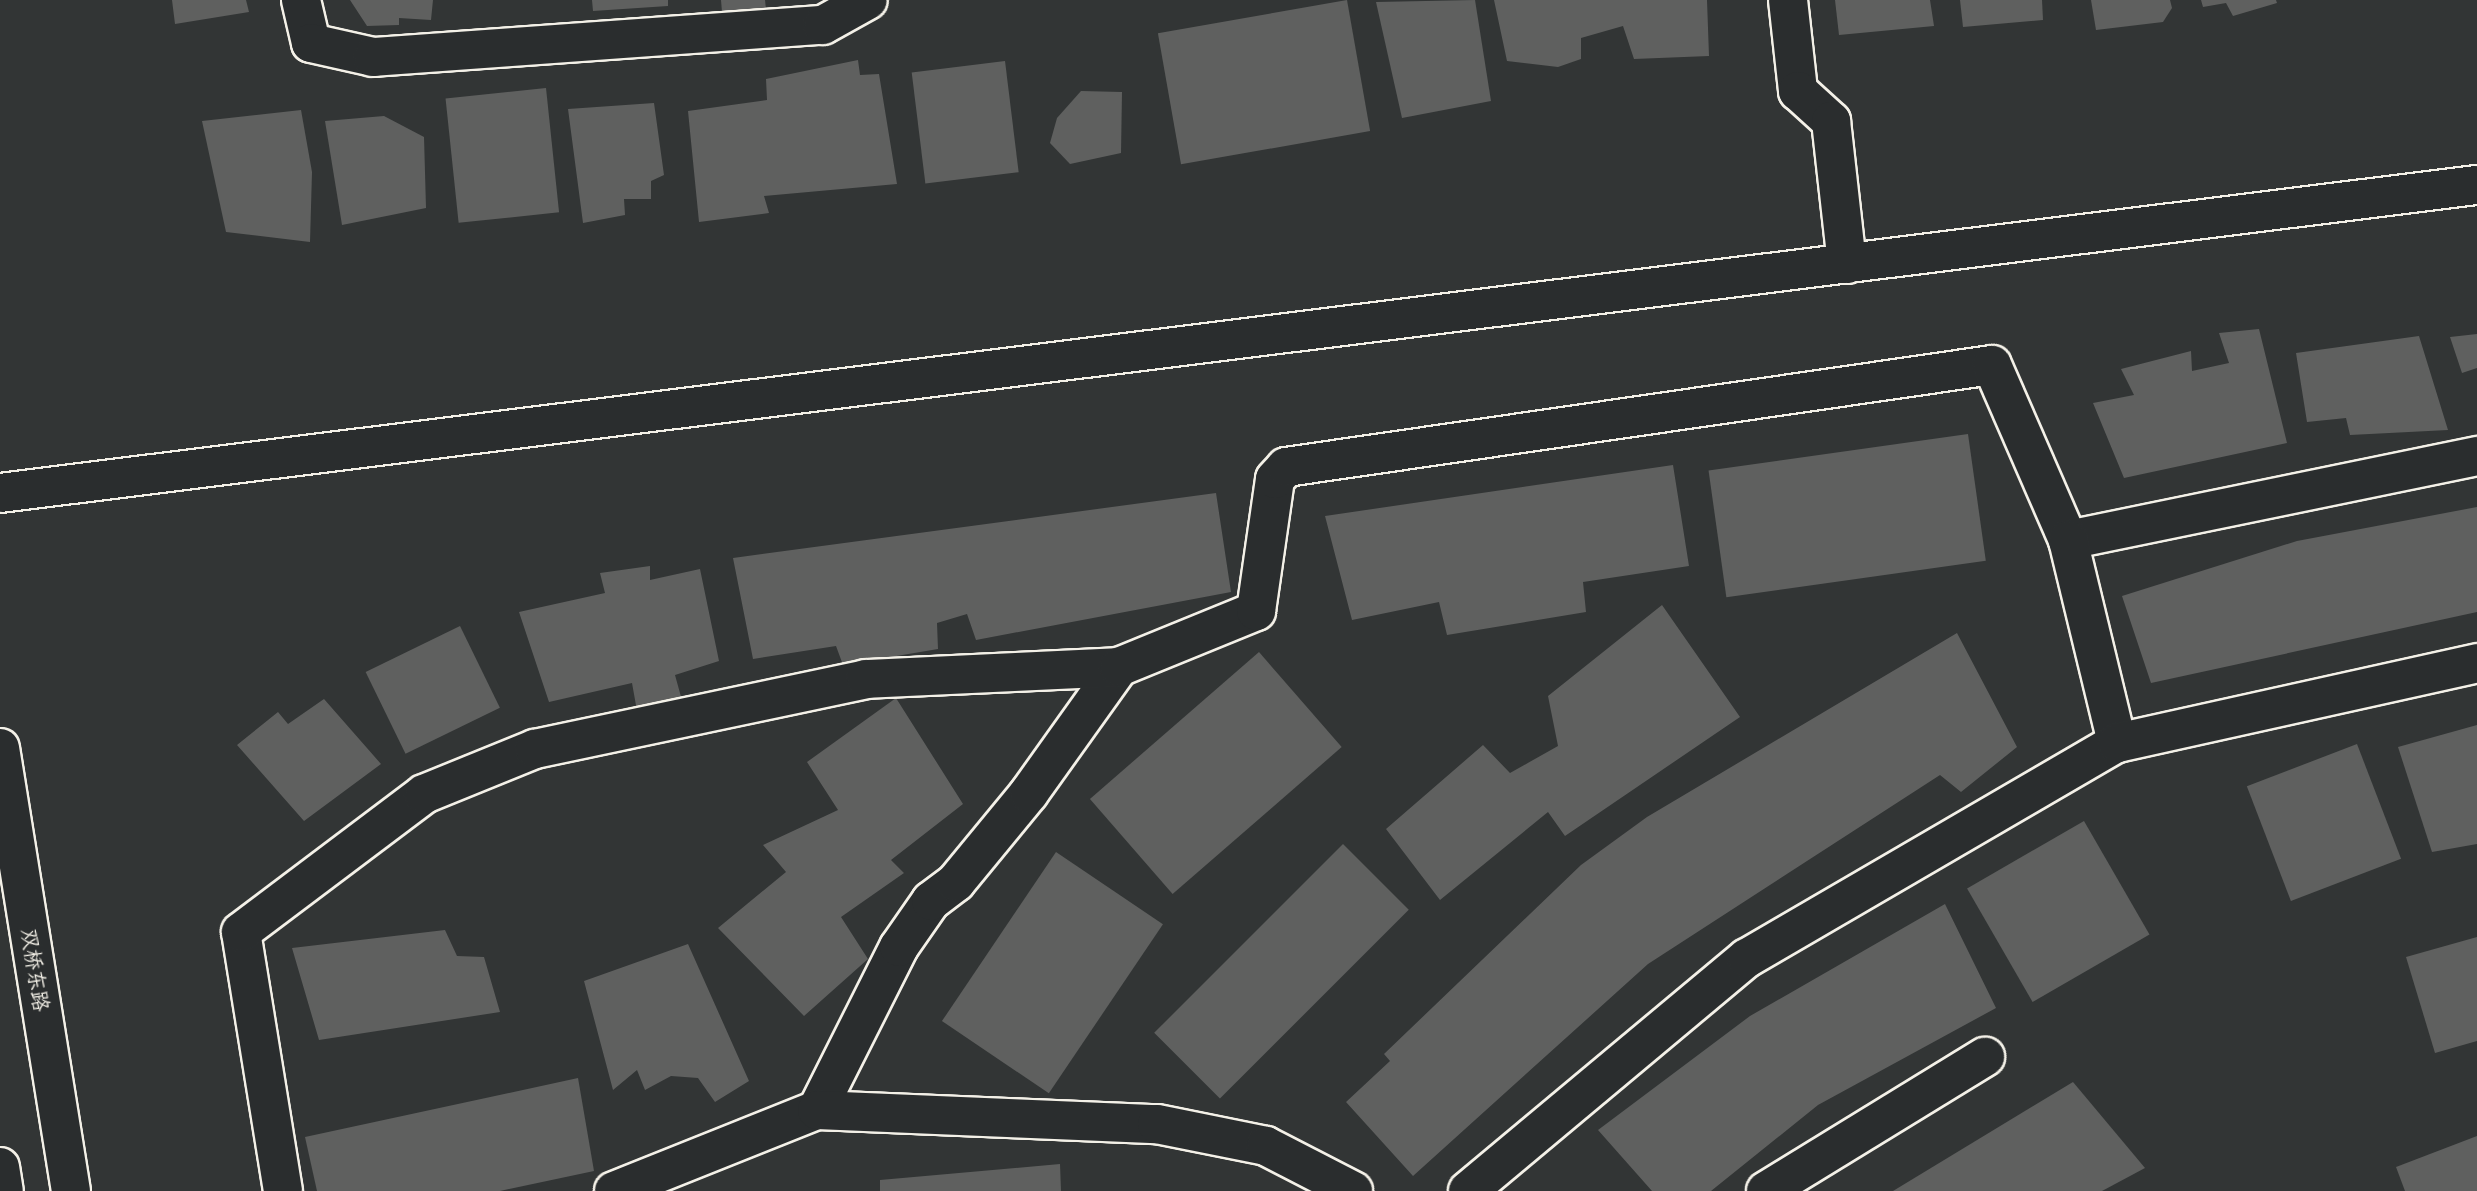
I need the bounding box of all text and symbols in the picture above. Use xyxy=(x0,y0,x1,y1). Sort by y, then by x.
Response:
street label: 双桥东路 xyxy=(16,927,54,1013)

